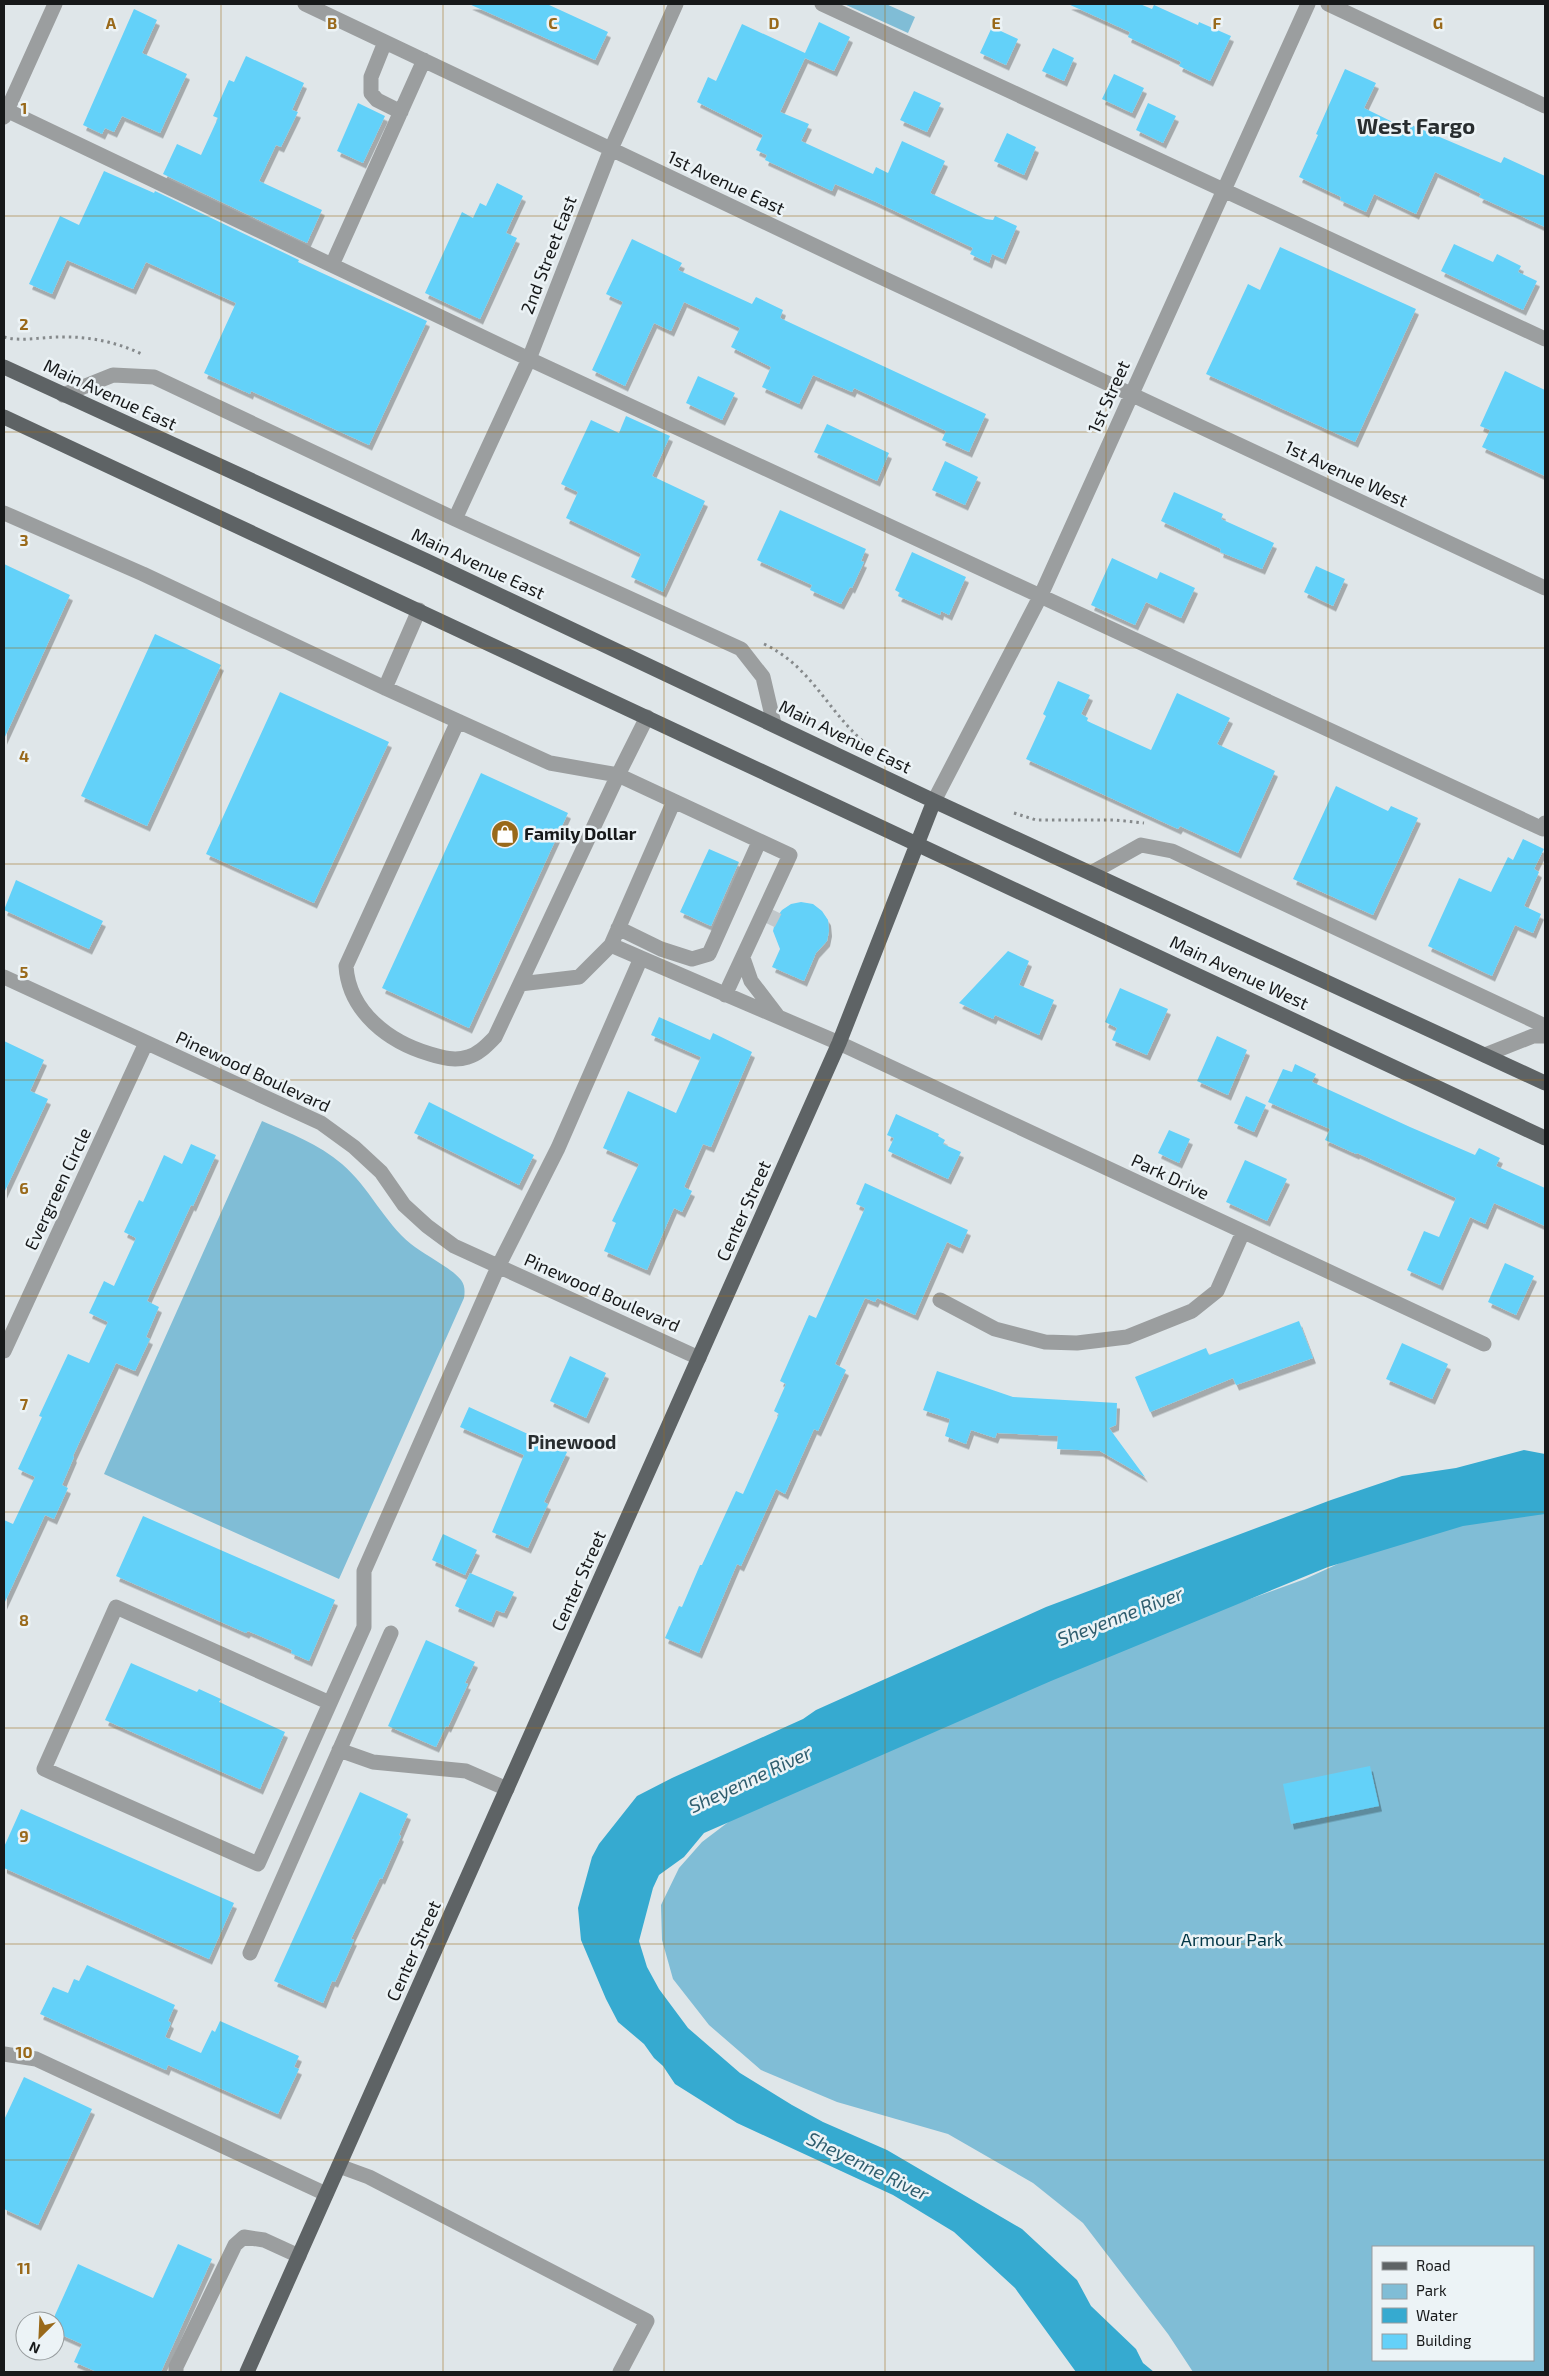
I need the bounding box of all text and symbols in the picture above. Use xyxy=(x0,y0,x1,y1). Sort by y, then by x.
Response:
text: A xyxy=(106,13,117,32)
text: B xyxy=(327,13,337,32)
text: C xyxy=(548,13,558,32)
text: D xyxy=(769,13,780,32)
text: E xyxy=(991,13,1001,32)
text: F xyxy=(1213,13,1222,32)
text: G xyxy=(1433,13,1443,32)
text: 1 xyxy=(21,98,27,117)
district label: West Fargo xyxy=(1357,112,1475,138)
street label: 1st Avenue East xyxy=(664,145,789,219)
street label: 2nd Street East xyxy=(515,192,581,317)
text: 2 xyxy=(19,314,29,333)
street label: Main Avenue East xyxy=(40,354,181,435)
street label: 1st Street xyxy=(1082,357,1134,436)
street label: 1st Avenue West xyxy=(1281,435,1412,511)
street label: Main Avenue East xyxy=(408,523,549,604)
text: 3 xyxy=(19,530,29,549)
street label: Main Avenue East xyxy=(776,695,915,778)
text: 4 xyxy=(19,746,29,765)
shop icon: Family Dollar xyxy=(490,819,520,849)
place label: Family Dollar xyxy=(524,822,637,844)
street label: Main Avenue West xyxy=(1166,930,1312,1014)
text: 5 xyxy=(20,962,29,981)
street label: Pinewood Boulevard xyxy=(173,1026,334,1117)
street label: Evergreen Circle xyxy=(19,1124,95,1253)
street label: Park Drive xyxy=(1128,1149,1213,1204)
street label: Center Street xyxy=(711,1157,775,1264)
text: 6 xyxy=(19,1178,29,1197)
street label: Pinewood Boulevard xyxy=(521,1248,684,1336)
text: 7 xyxy=(20,1394,29,1413)
district label: Pinewood xyxy=(528,1430,616,1453)
street label: Center Street xyxy=(546,1527,610,1634)
water label: Sheyenne River xyxy=(1054,1581,1187,1651)
text: 8 xyxy=(19,1610,29,1629)
water label: Sheyenne River xyxy=(685,1740,816,1818)
text: 9 xyxy=(19,1826,29,1845)
street label: Center Street xyxy=(381,1897,445,2004)
park label: Armour Park xyxy=(1181,1928,1283,1950)
text: 10 xyxy=(15,2042,33,2061)
water label: Sheyenne River xyxy=(803,2126,933,2206)
legend xyxy=(1372,2246,1534,2361)
text: Road xyxy=(1416,2256,1451,2274)
text: 11 xyxy=(17,2258,31,2277)
text: Park xyxy=(1416,2281,1447,2299)
text: Water xyxy=(1416,2306,1458,2324)
north arrow xyxy=(15,2311,65,2361)
text: Building xyxy=(1416,2331,1472,2349)
text: N xyxy=(26,2339,43,2358)

